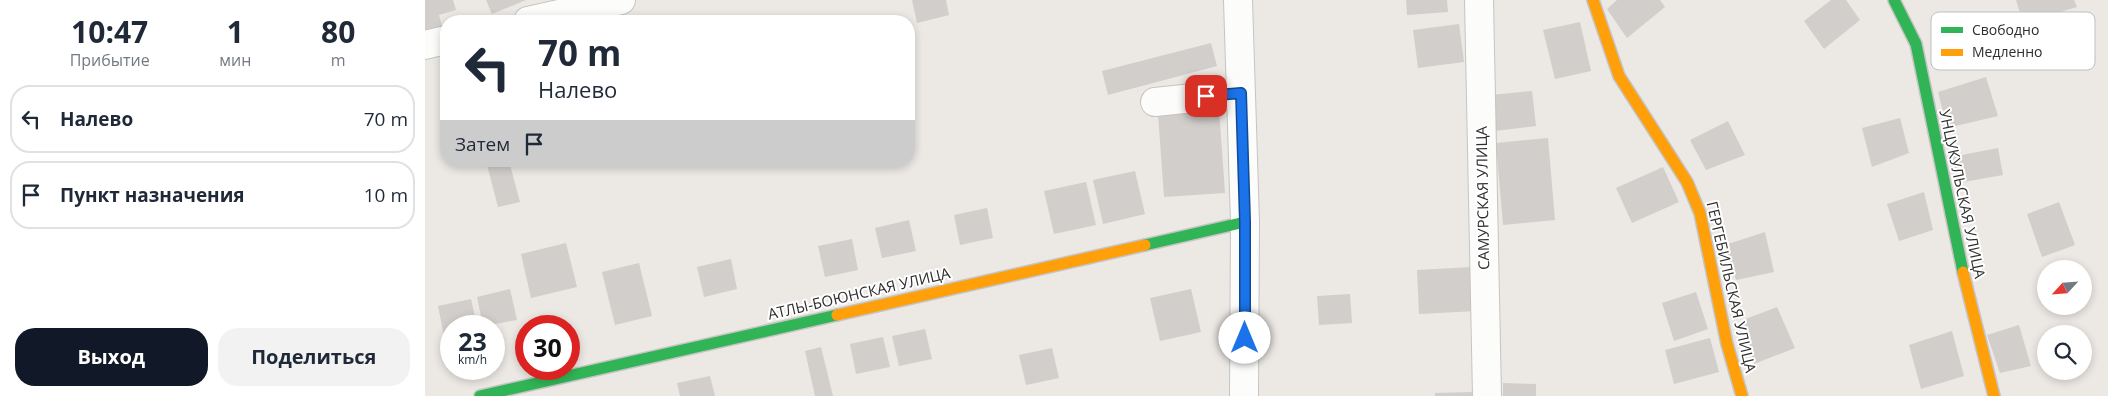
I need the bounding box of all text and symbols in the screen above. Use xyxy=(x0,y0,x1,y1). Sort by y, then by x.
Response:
text: 10:47 xyxy=(71,11,148,52)
text: 1 xyxy=(227,11,244,52)
text: 80 xyxy=(321,11,355,52)
legend xyxy=(1931,12,2095,70)
text: Свободно xyxy=(1972,20,2039,39)
text: 70 m xyxy=(538,29,621,76)
icon: left xyxy=(455,35,520,100)
text: Медленно xyxy=(1972,42,2043,61)
text: Прибытие xyxy=(70,49,150,71)
text: мин xyxy=(219,49,251,71)
text: m xyxy=(331,49,346,71)
text: Налево xyxy=(538,74,617,104)
pin xyxy=(1185,75,1227,117)
icon: arrive xyxy=(1192,82,1220,110)
icon: left xyxy=(17,105,45,133)
text: Налево xyxy=(60,106,133,132)
text: 70 m xyxy=(364,106,408,132)
street label: УНЦУКУЛЬСКАЯ УЛИЦА xyxy=(1935,107,1991,281)
street label: САМУРСКАЯ УЛИЦА xyxy=(1471,125,1493,270)
icon: arrive xyxy=(520,130,548,158)
text: Затем xyxy=(455,131,510,157)
icon: arrive xyxy=(17,181,45,209)
text: Пункт назначения xyxy=(60,182,245,208)
text: 10 m xyxy=(364,182,408,208)
street label: ГЕРГЕБИЛЬСКАЯ УЛИЦА xyxy=(1703,199,1762,375)
north arrow xyxy=(2037,260,2093,315)
map controls xyxy=(2037,260,2092,380)
street label: АТЛЫ-БОЮНСКАЯ УЛИЦА xyxy=(766,262,952,324)
position arrow xyxy=(1218,311,1270,363)
speed limit sign: 30 xyxy=(515,315,580,380)
text: 23 xyxy=(458,324,487,358)
button: search xyxy=(2037,325,2092,380)
button: Выход xyxy=(15,328,208,386)
button: Поделиться xyxy=(218,328,410,386)
text: km/h xyxy=(458,351,487,368)

